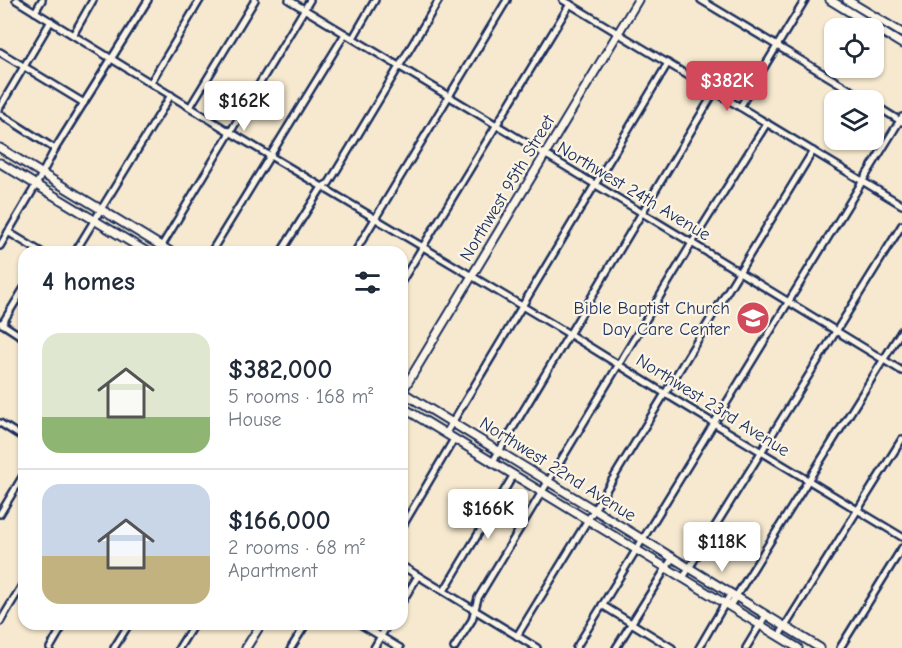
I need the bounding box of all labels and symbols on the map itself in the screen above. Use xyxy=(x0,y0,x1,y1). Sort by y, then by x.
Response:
pin: $382K xyxy=(685,61,769,112)
pin: $162K xyxy=(202,81,286,132)
street label: Northwest 95th Street xyxy=(456,111,560,265)
street label: Northwest 24th Avenue xyxy=(553,137,714,246)
place label: Bible Baptist Church Day Care Center xyxy=(574,298,731,340)
school or university icon: Bible Baptist Church Day Care Center xyxy=(735,300,771,336)
street label: Northwest 23rd Avenue xyxy=(632,350,793,461)
street label: Northwest 22nd Avenue xyxy=(476,413,640,526)
pin: $166K xyxy=(446,489,530,540)
pin: $118K xyxy=(680,522,764,573)

